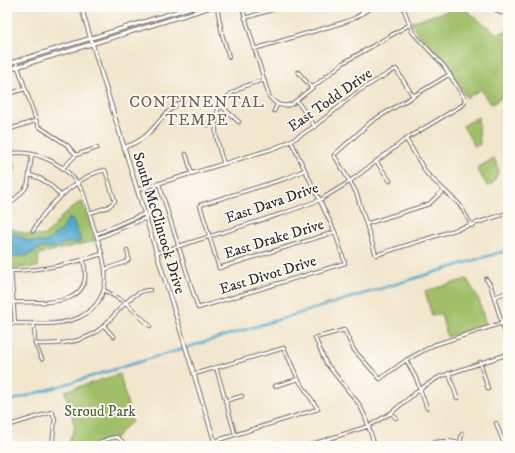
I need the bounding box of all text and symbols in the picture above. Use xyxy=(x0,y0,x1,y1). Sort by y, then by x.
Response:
street label: East Todd Drive xyxy=(284,64,376,136)
district label: CONTINENTAL TEMPE xyxy=(129,92,265,130)
street label: South McClintock Drive xyxy=(128,150,190,296)
street label: East Dava Drive xyxy=(223,178,321,228)
street label: East Drake Drive xyxy=(222,215,326,263)
street label: East Divot Drive xyxy=(217,251,319,299)
park label: Stroud Park xyxy=(64,402,136,421)

